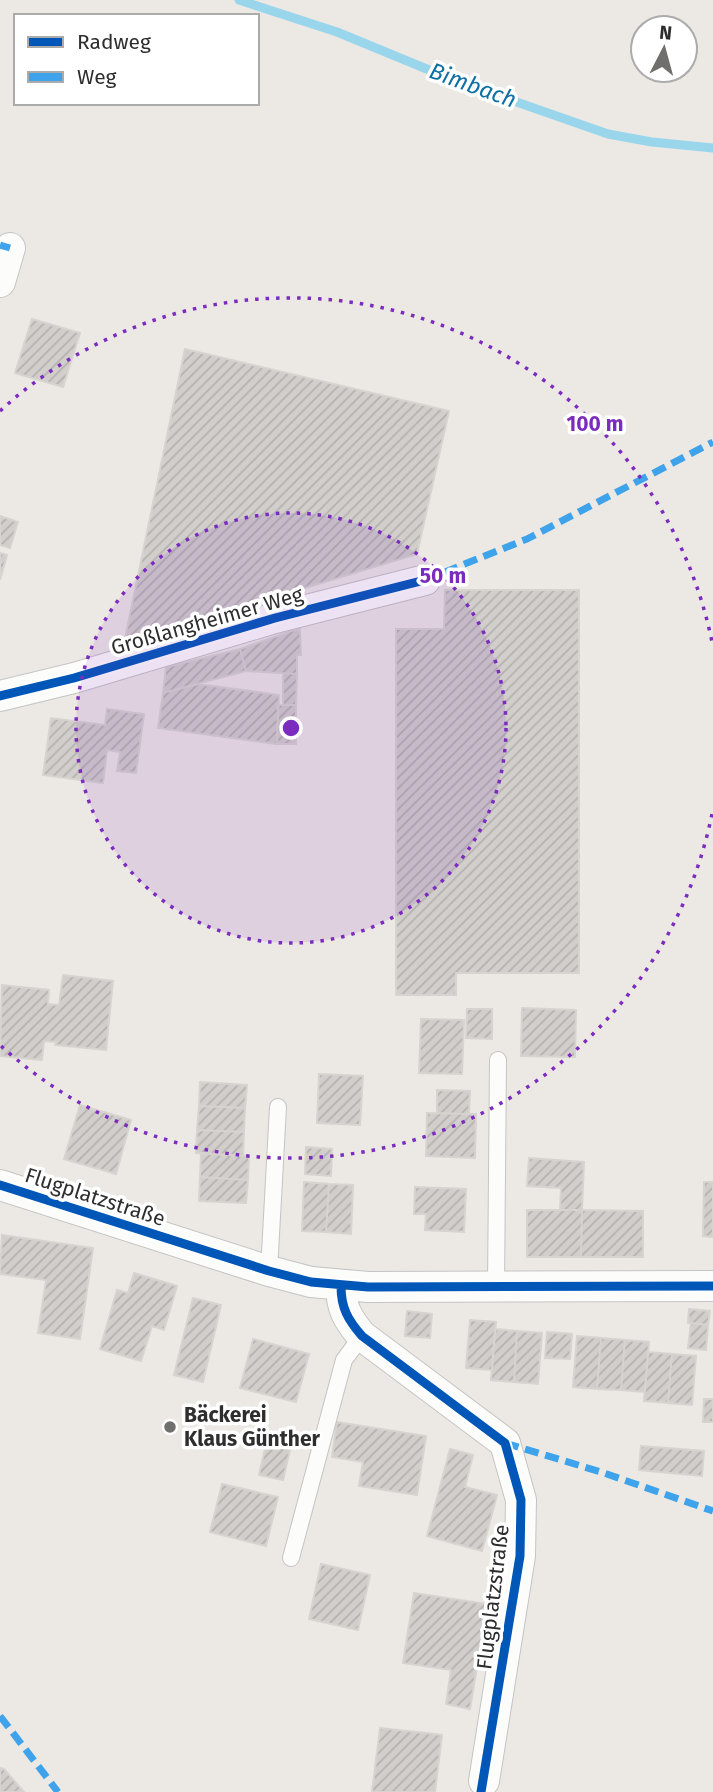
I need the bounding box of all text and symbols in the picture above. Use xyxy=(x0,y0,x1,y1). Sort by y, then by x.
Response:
legend xyxy=(14,14,259,105)
north arrow xyxy=(629,14,699,84)
text: N xyxy=(658,20,673,45)
text: Radweg xyxy=(77,29,151,55)
water label: Bimbach xyxy=(426,56,520,114)
text: Weg xyxy=(77,64,117,90)
text: 100 m xyxy=(566,411,624,437)
text: 50 m xyxy=(420,563,466,589)
street label: Großlangheimer Weg xyxy=(108,581,306,661)
centre of rings xyxy=(279,716,303,740)
street label: Flugplatzstraße xyxy=(22,1162,168,1232)
place label: Bäckerei Klaus Günther xyxy=(184,1402,321,1452)
marker: Bäckerei Klaus Günther xyxy=(162,1419,178,1435)
street label: Flugplatzstraße xyxy=(471,1523,515,1671)

